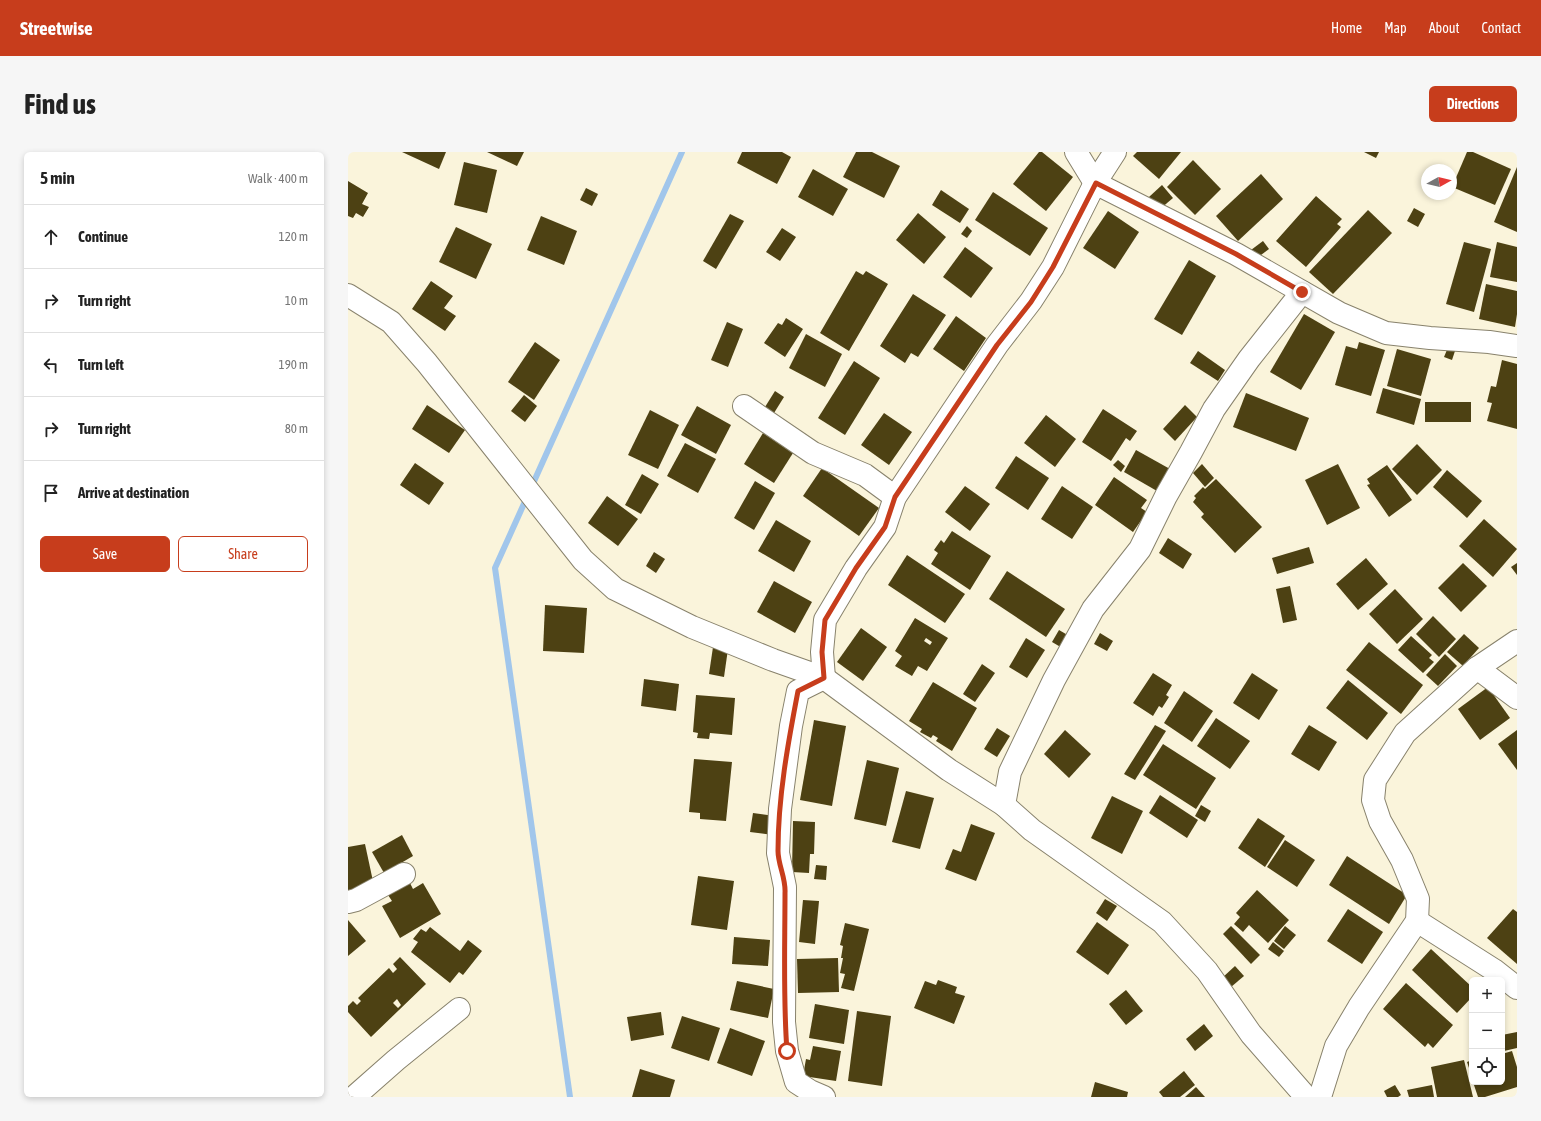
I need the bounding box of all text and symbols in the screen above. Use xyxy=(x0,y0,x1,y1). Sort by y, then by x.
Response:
text: Streetwise xyxy=(20,17,93,39)
text: Home xyxy=(1331,20,1362,36)
text: Map xyxy=(1384,20,1407,36)
text: About xyxy=(1429,20,1460,36)
text: Contact xyxy=(1482,20,1521,36)
button: Directions xyxy=(1429,86,1517,122)
text: Find us xyxy=(24,88,96,120)
north arrow xyxy=(1421,164,1457,200)
text: 5 min xyxy=(40,168,75,188)
text: Walk · 400 m xyxy=(248,171,308,186)
icon: ahead xyxy=(40,226,62,248)
text: Continue xyxy=(78,228,128,245)
text: 120 m xyxy=(279,229,308,244)
route end xyxy=(1293,283,1311,301)
icon: right xyxy=(40,290,62,312)
text: Turn right xyxy=(78,292,131,309)
text: 10 m xyxy=(285,293,308,308)
icon: left xyxy=(40,354,62,376)
text: Turn left xyxy=(78,356,124,373)
text: 190 m xyxy=(279,357,308,372)
icon: right xyxy=(40,418,62,440)
text: Turn right xyxy=(78,420,131,437)
text: 80 m xyxy=(285,421,308,436)
icon: arrive xyxy=(40,482,62,504)
text: Arrive at destination xyxy=(78,484,189,501)
button: Save xyxy=(40,536,170,572)
button: Share xyxy=(178,536,308,572)
map controls xyxy=(1469,977,1505,1085)
button: + xyxy=(1469,977,1505,1013)
button: − xyxy=(1469,1013,1505,1049)
route start xyxy=(778,1042,796,1060)
button: locate xyxy=(1469,1049,1505,1085)

